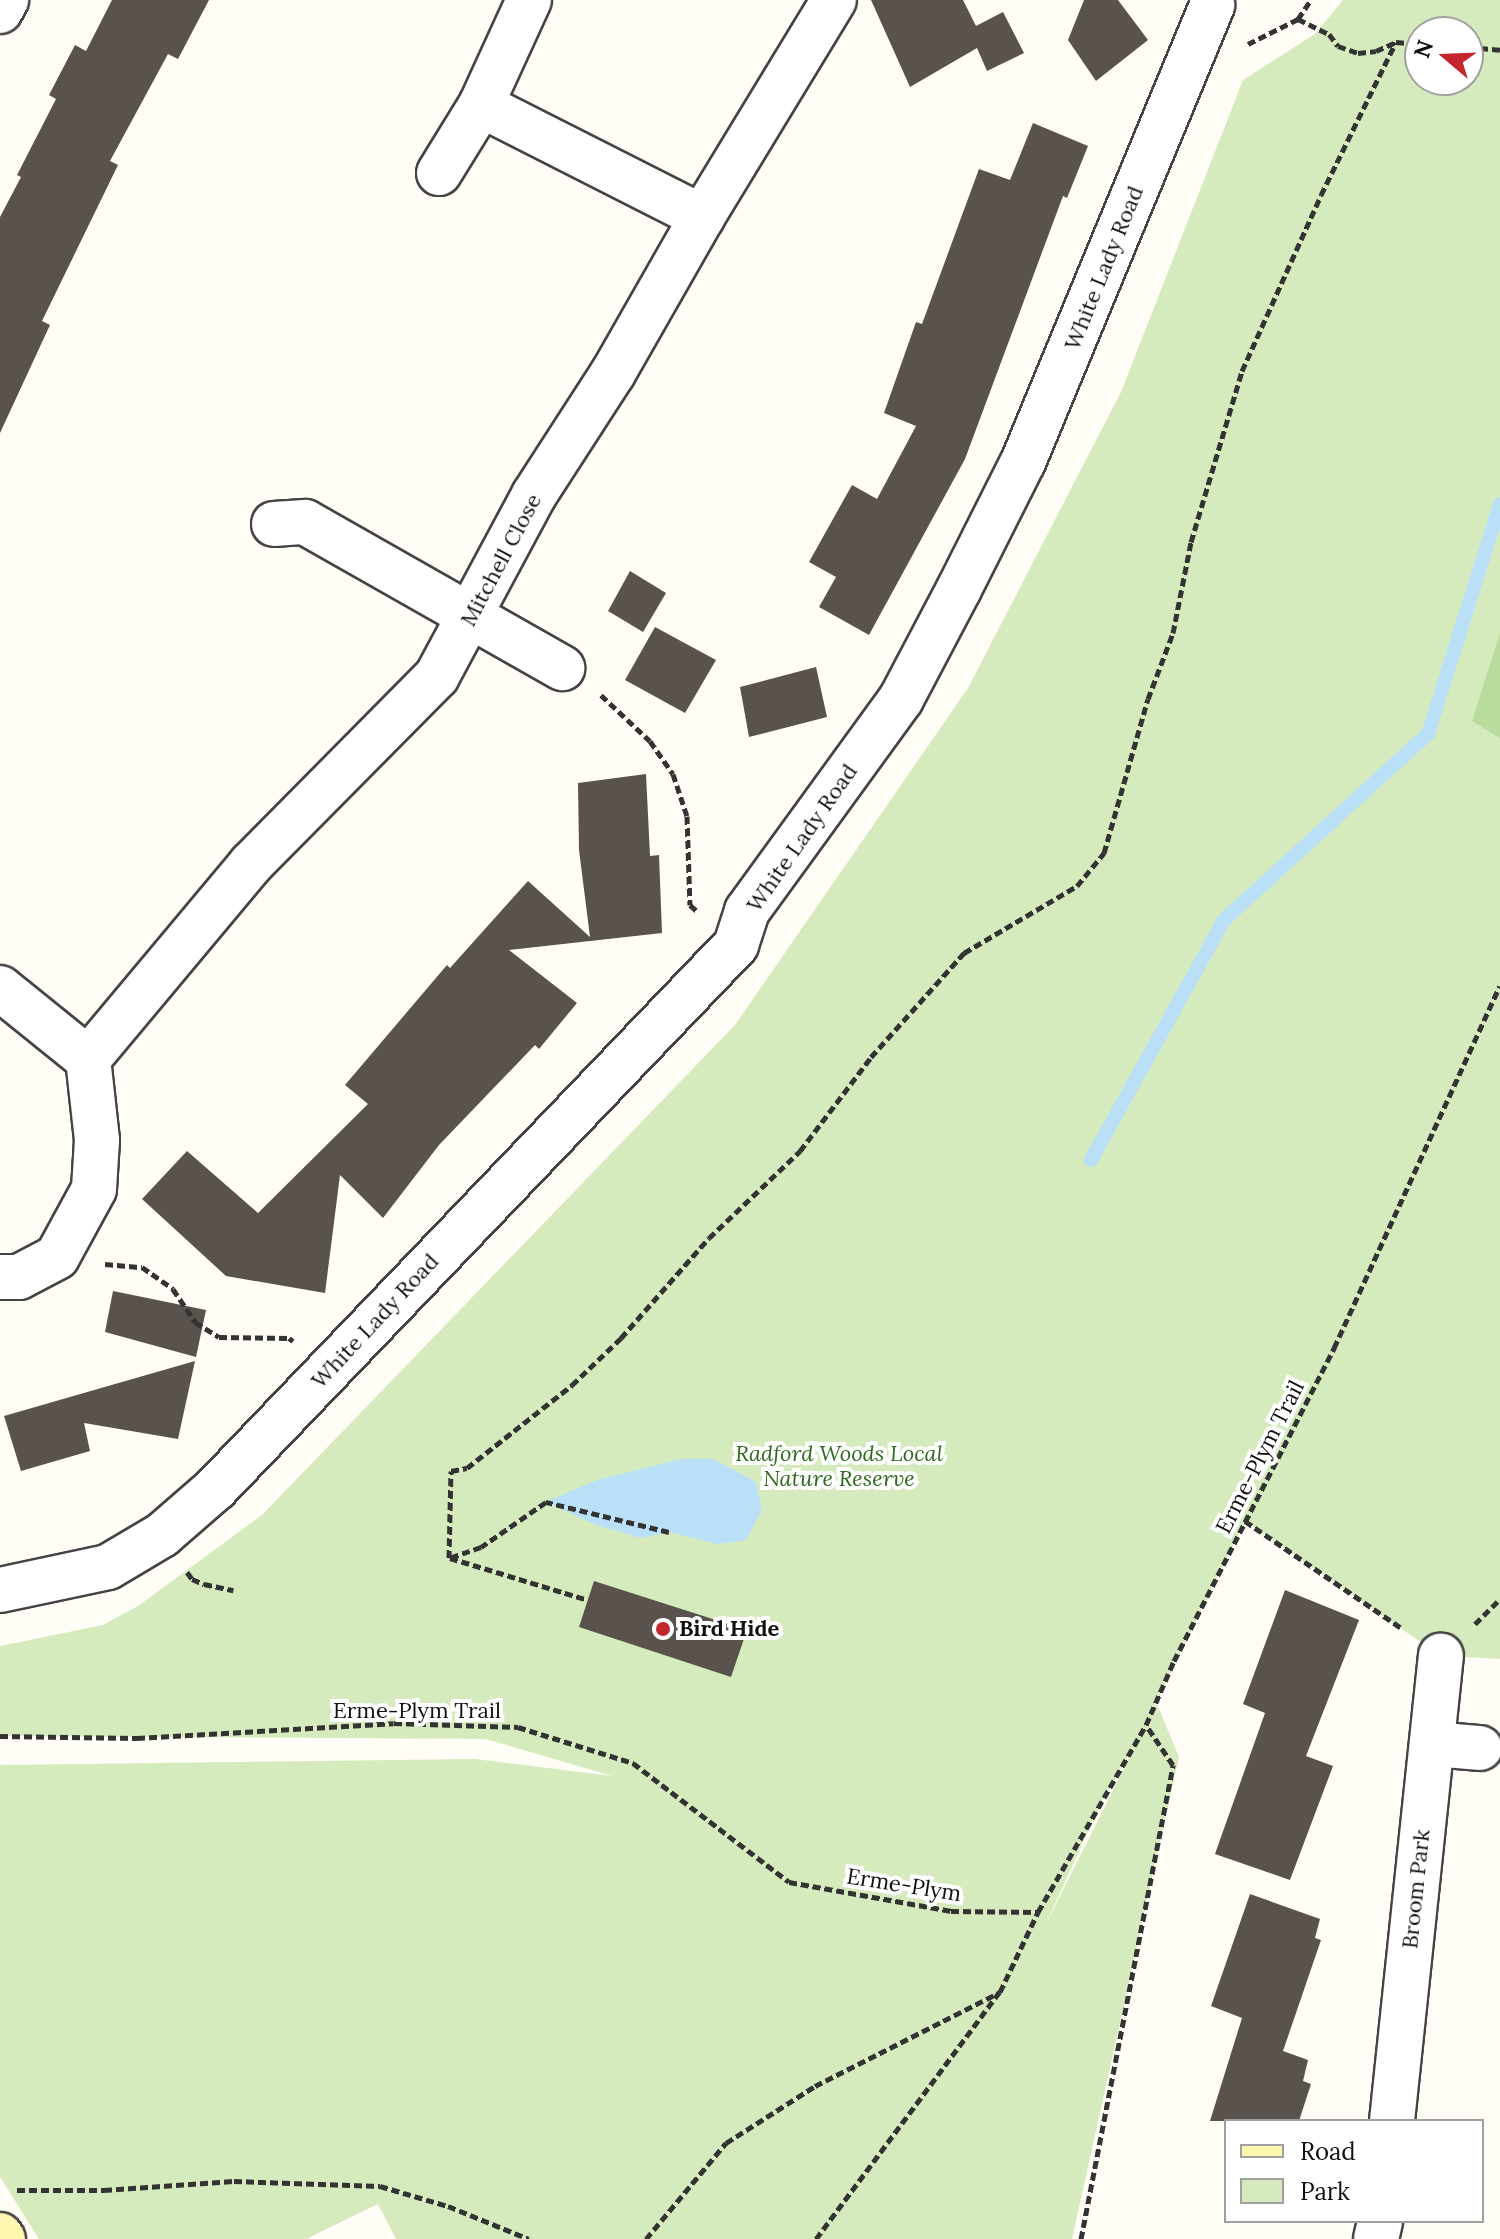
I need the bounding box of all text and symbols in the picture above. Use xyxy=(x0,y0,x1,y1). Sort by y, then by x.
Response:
north arrow xyxy=(1404,16,1484,96)
text: N xyxy=(1407,36,1439,61)
street label: White Lady Road xyxy=(1059,182,1149,354)
street label: Mitchell Close xyxy=(455,489,547,631)
street label: White Lady Road xyxy=(741,759,863,917)
street label: White Lady Road xyxy=(306,1248,444,1394)
street label: Erme-Plym Trail xyxy=(1210,1376,1310,1538)
park label: Radford Woods Local Nature Reserve xyxy=(735,1440,943,1492)
place label: Bird Hide xyxy=(679,1616,779,1642)
marker: Bird Hide xyxy=(654,1620,672,1638)
street label: Erme-Plym Trail xyxy=(333,1698,501,1724)
street label: Broom Park xyxy=(1397,1828,1435,1950)
street label: Erme-Plym xyxy=(845,1863,963,1907)
legend xyxy=(1224,2119,1484,2223)
text: Road xyxy=(1300,2136,1356,2167)
text: Park xyxy=(1300,2176,1350,2207)

